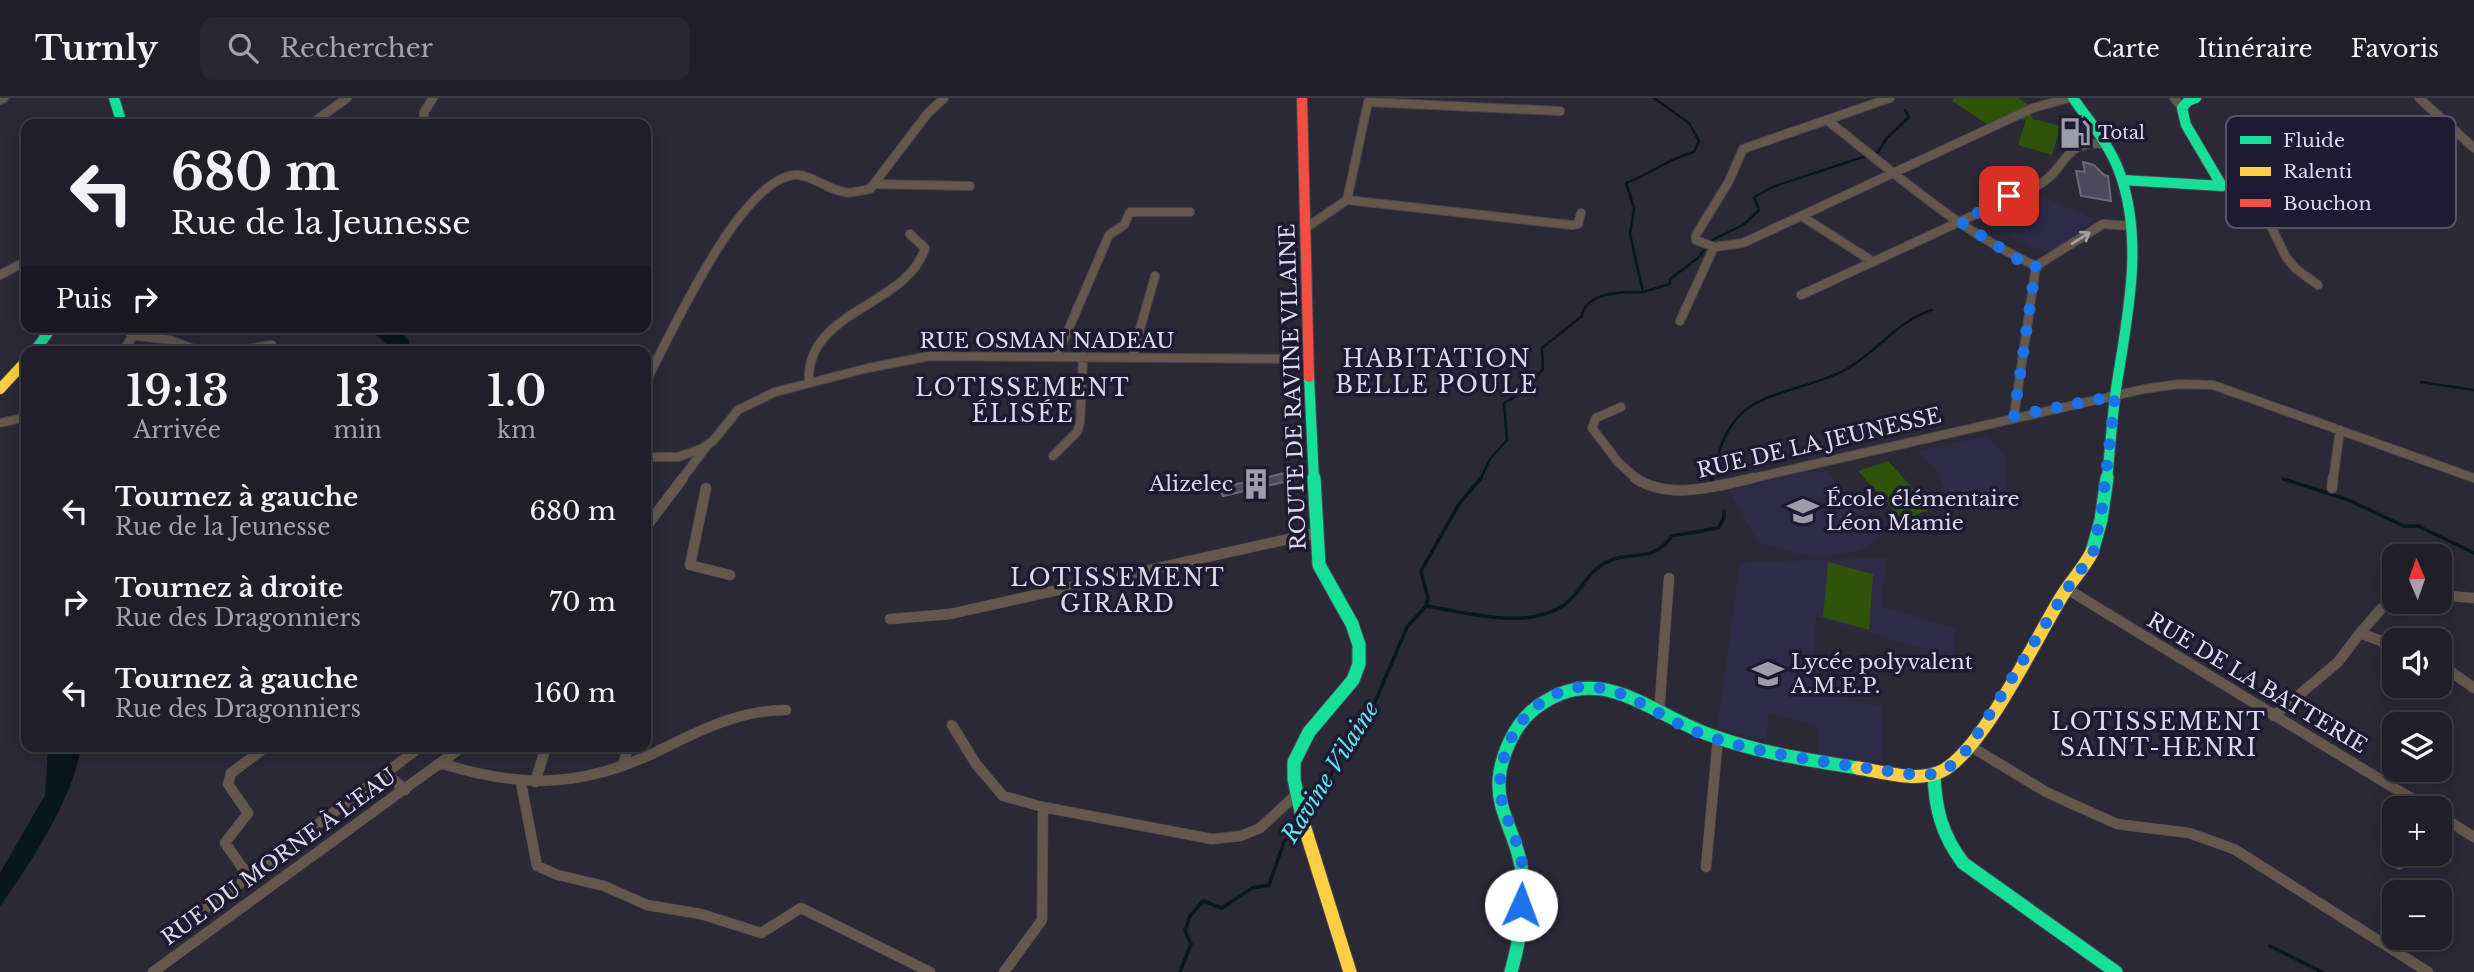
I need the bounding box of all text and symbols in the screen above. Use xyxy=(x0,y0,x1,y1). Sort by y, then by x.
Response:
search box xyxy=(200,17,690,80)
text: Turnly xyxy=(35,28,158,69)
icon: search xyxy=(224,29,262,67)
text: Rechercher xyxy=(280,32,433,64)
text: Carte xyxy=(2093,34,2160,63)
text: Itinéraire xyxy=(2198,34,2313,63)
text: Favoris xyxy=(2351,34,2439,63)
fuel station icon: Total xyxy=(2058,116,2092,150)
legend xyxy=(2226,116,2456,228)
place label: Total xyxy=(2098,122,2145,144)
text: Fluide xyxy=(2283,129,2345,152)
text: 680 m xyxy=(171,142,339,203)
icon: left xyxy=(56,147,147,238)
text: Ralenti xyxy=(2283,160,2353,183)
pin xyxy=(1979,166,2039,226)
icon: arrive xyxy=(1990,177,2028,215)
text: Bouchon xyxy=(2283,192,2372,215)
text: Rue de la Jeunesse xyxy=(171,203,471,243)
street label: ROUTE DE RAVINE VILAINE xyxy=(1274,223,1312,551)
one-way arrow xyxy=(2071,230,2091,244)
icon: right xyxy=(126,280,164,318)
text: Puis xyxy=(56,283,112,315)
street label: RUE OSMAN NADEAU xyxy=(920,328,1174,354)
district label: HABITATION BELLE POULE xyxy=(1335,345,1539,399)
text: 19:13 xyxy=(126,365,229,417)
text: 13 xyxy=(335,365,380,417)
text: 1.0 xyxy=(487,365,546,417)
district label: LOTISSEMENT ÉLISÉE xyxy=(915,374,1131,428)
street label: RUE DE LA JEUNESSE xyxy=(1694,402,1944,484)
text: Arrivée xyxy=(134,416,221,444)
text: min xyxy=(334,416,382,444)
text: km xyxy=(497,416,536,444)
building icon: Alizelec xyxy=(1239,467,1273,501)
place label: Alizelec xyxy=(1148,471,1233,497)
text: Tournez à gauche xyxy=(115,481,358,513)
place label: École élémentaire Léon Mamie xyxy=(1826,486,2020,536)
icon: left xyxy=(56,492,94,530)
school or university icon: École élémentaire Léon Mamie xyxy=(1786,494,1820,528)
text: 680 m xyxy=(530,495,616,527)
text: Rue de la Jeunesse xyxy=(115,513,330,541)
north arrow xyxy=(2382,544,2452,614)
map controls xyxy=(2382,544,2452,950)
district label: LOTISSEMENT GIRARD xyxy=(1010,564,1226,618)
text: Tournez à droite xyxy=(115,572,343,604)
icon: right xyxy=(56,583,94,621)
text: 70 m xyxy=(549,586,616,618)
text: Rue des Dragonniers xyxy=(115,604,361,632)
street label: RUE DE LA BATTERIE xyxy=(2142,607,2372,759)
button: sound xyxy=(2382,628,2452,698)
place label: Lycée polyvalent A.M.E.P. xyxy=(1790,649,1973,699)
school or university icon: Lycée polyvalent A.M.E.P. xyxy=(1751,657,1785,691)
text: Tournez à gauche xyxy=(115,663,358,695)
icon: left xyxy=(56,674,94,712)
text: 160 m xyxy=(534,677,616,709)
text: Rue des Dragonniers xyxy=(115,695,361,723)
water label: Ravine Vilaine xyxy=(1275,696,1385,849)
district label: LOTISSEMENT SAINT-HENRI xyxy=(2051,708,2267,762)
button: layers xyxy=(2382,712,2452,782)
street label: RUE DU MORNE À L'EAU xyxy=(157,763,401,951)
button: + xyxy=(2382,796,2452,866)
position arrow xyxy=(1484,868,1558,942)
button: − xyxy=(2382,880,2452,950)

